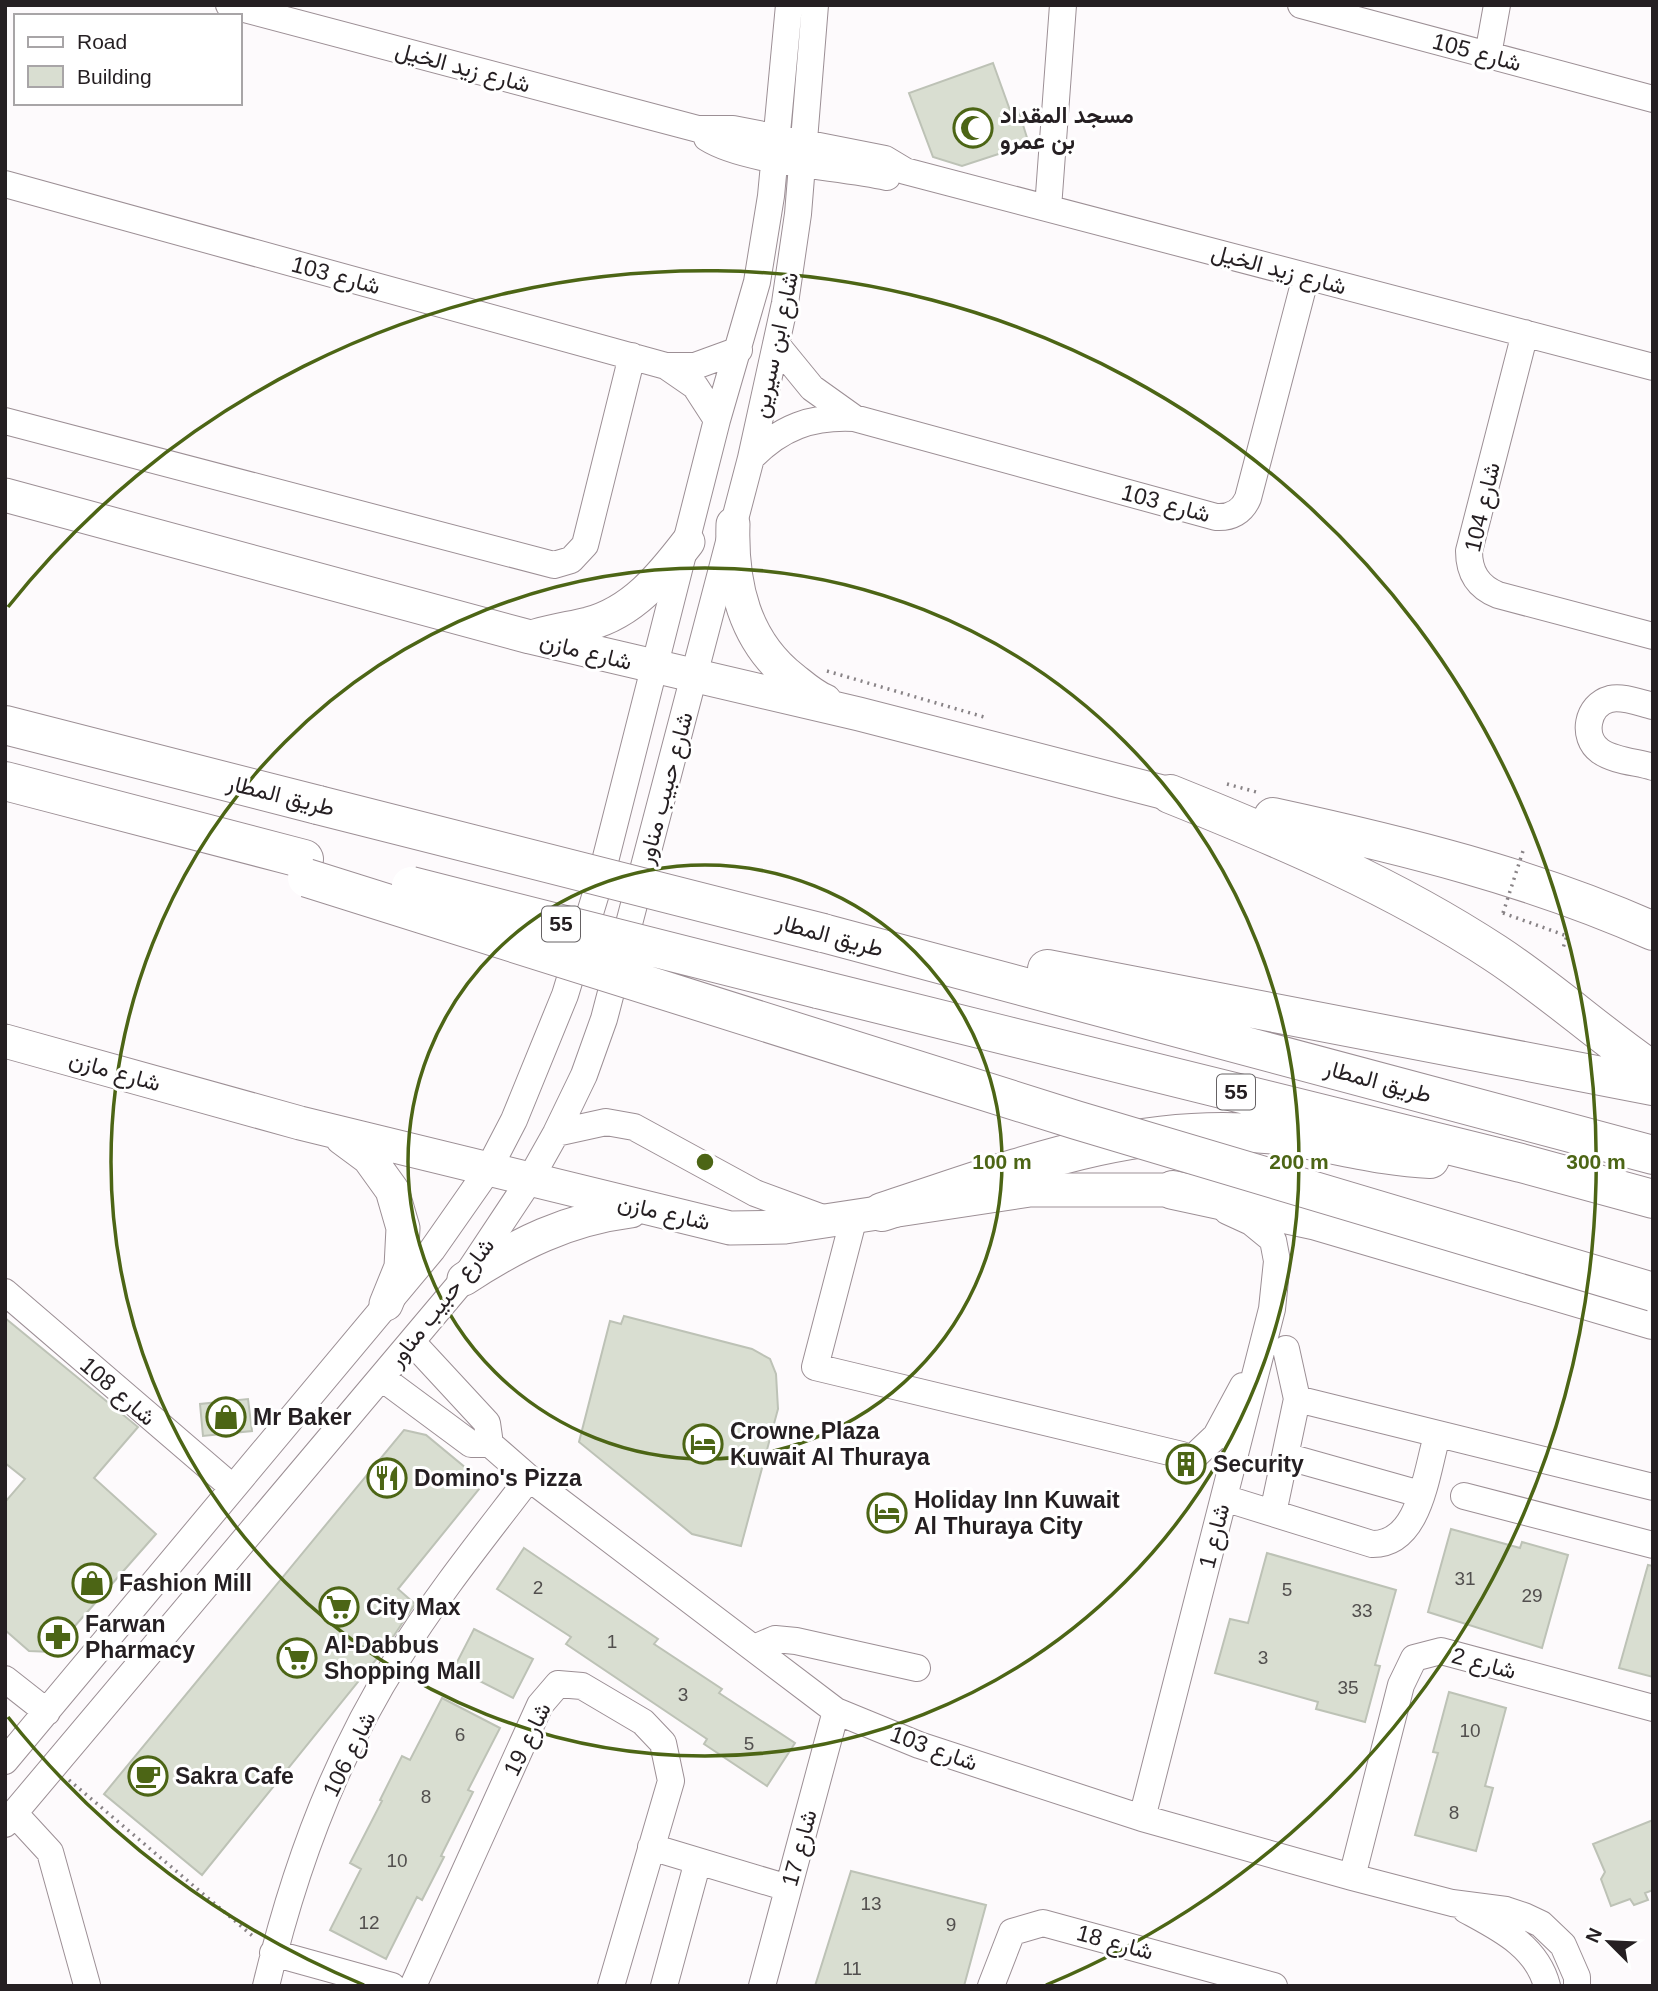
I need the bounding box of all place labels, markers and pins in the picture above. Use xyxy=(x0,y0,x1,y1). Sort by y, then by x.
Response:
place label: مسجد المقداد بن عمرو xyxy=(1000,102,1134,156)
mosque icon: مسجد المقداد بن عمرو xyxy=(952,107,994,149)
centre of rings xyxy=(693,1150,717,1174)
shop icon: Mr Baker xyxy=(205,1396,247,1438)
place label: Mr Baker xyxy=(253,1404,351,1430)
place label: Crowne Plaza Kuwait Al Thuraya xyxy=(730,1418,930,1470)
hotel icon: Crowne Plaza Kuwait Al Thuraya xyxy=(682,1423,724,1465)
building icon: Security xyxy=(1165,1443,1207,1485)
place label: Security xyxy=(1213,1451,1304,1477)
restaurant icon: Domino's Pizza xyxy=(366,1457,408,1499)
place label: Domino's Pizza xyxy=(414,1465,582,1491)
place label: Holiday Inn Kuwait Al Thuraya City xyxy=(914,1487,1120,1539)
hotel icon: Holiday Inn Kuwait Al Thuraya City xyxy=(866,1492,908,1534)
shop icon: Fashion Mill xyxy=(71,1562,113,1604)
place label: Fashion Mill xyxy=(119,1570,252,1596)
supermarket icon: City Max xyxy=(318,1586,360,1628)
place label: City Max xyxy=(366,1594,461,1620)
place label: Farwan Pharmacy xyxy=(85,1611,195,1663)
pharmacy icon: Farwan Pharmacy xyxy=(37,1616,79,1658)
place label: Al-Dabbus Shopping Mall xyxy=(324,1632,481,1684)
supermarket icon: Al-Dabbus Shopping Mall xyxy=(276,1637,318,1679)
cafe icon: Sakra Cafe xyxy=(127,1755,169,1797)
place label: Sakra Cafe xyxy=(175,1763,294,1789)

